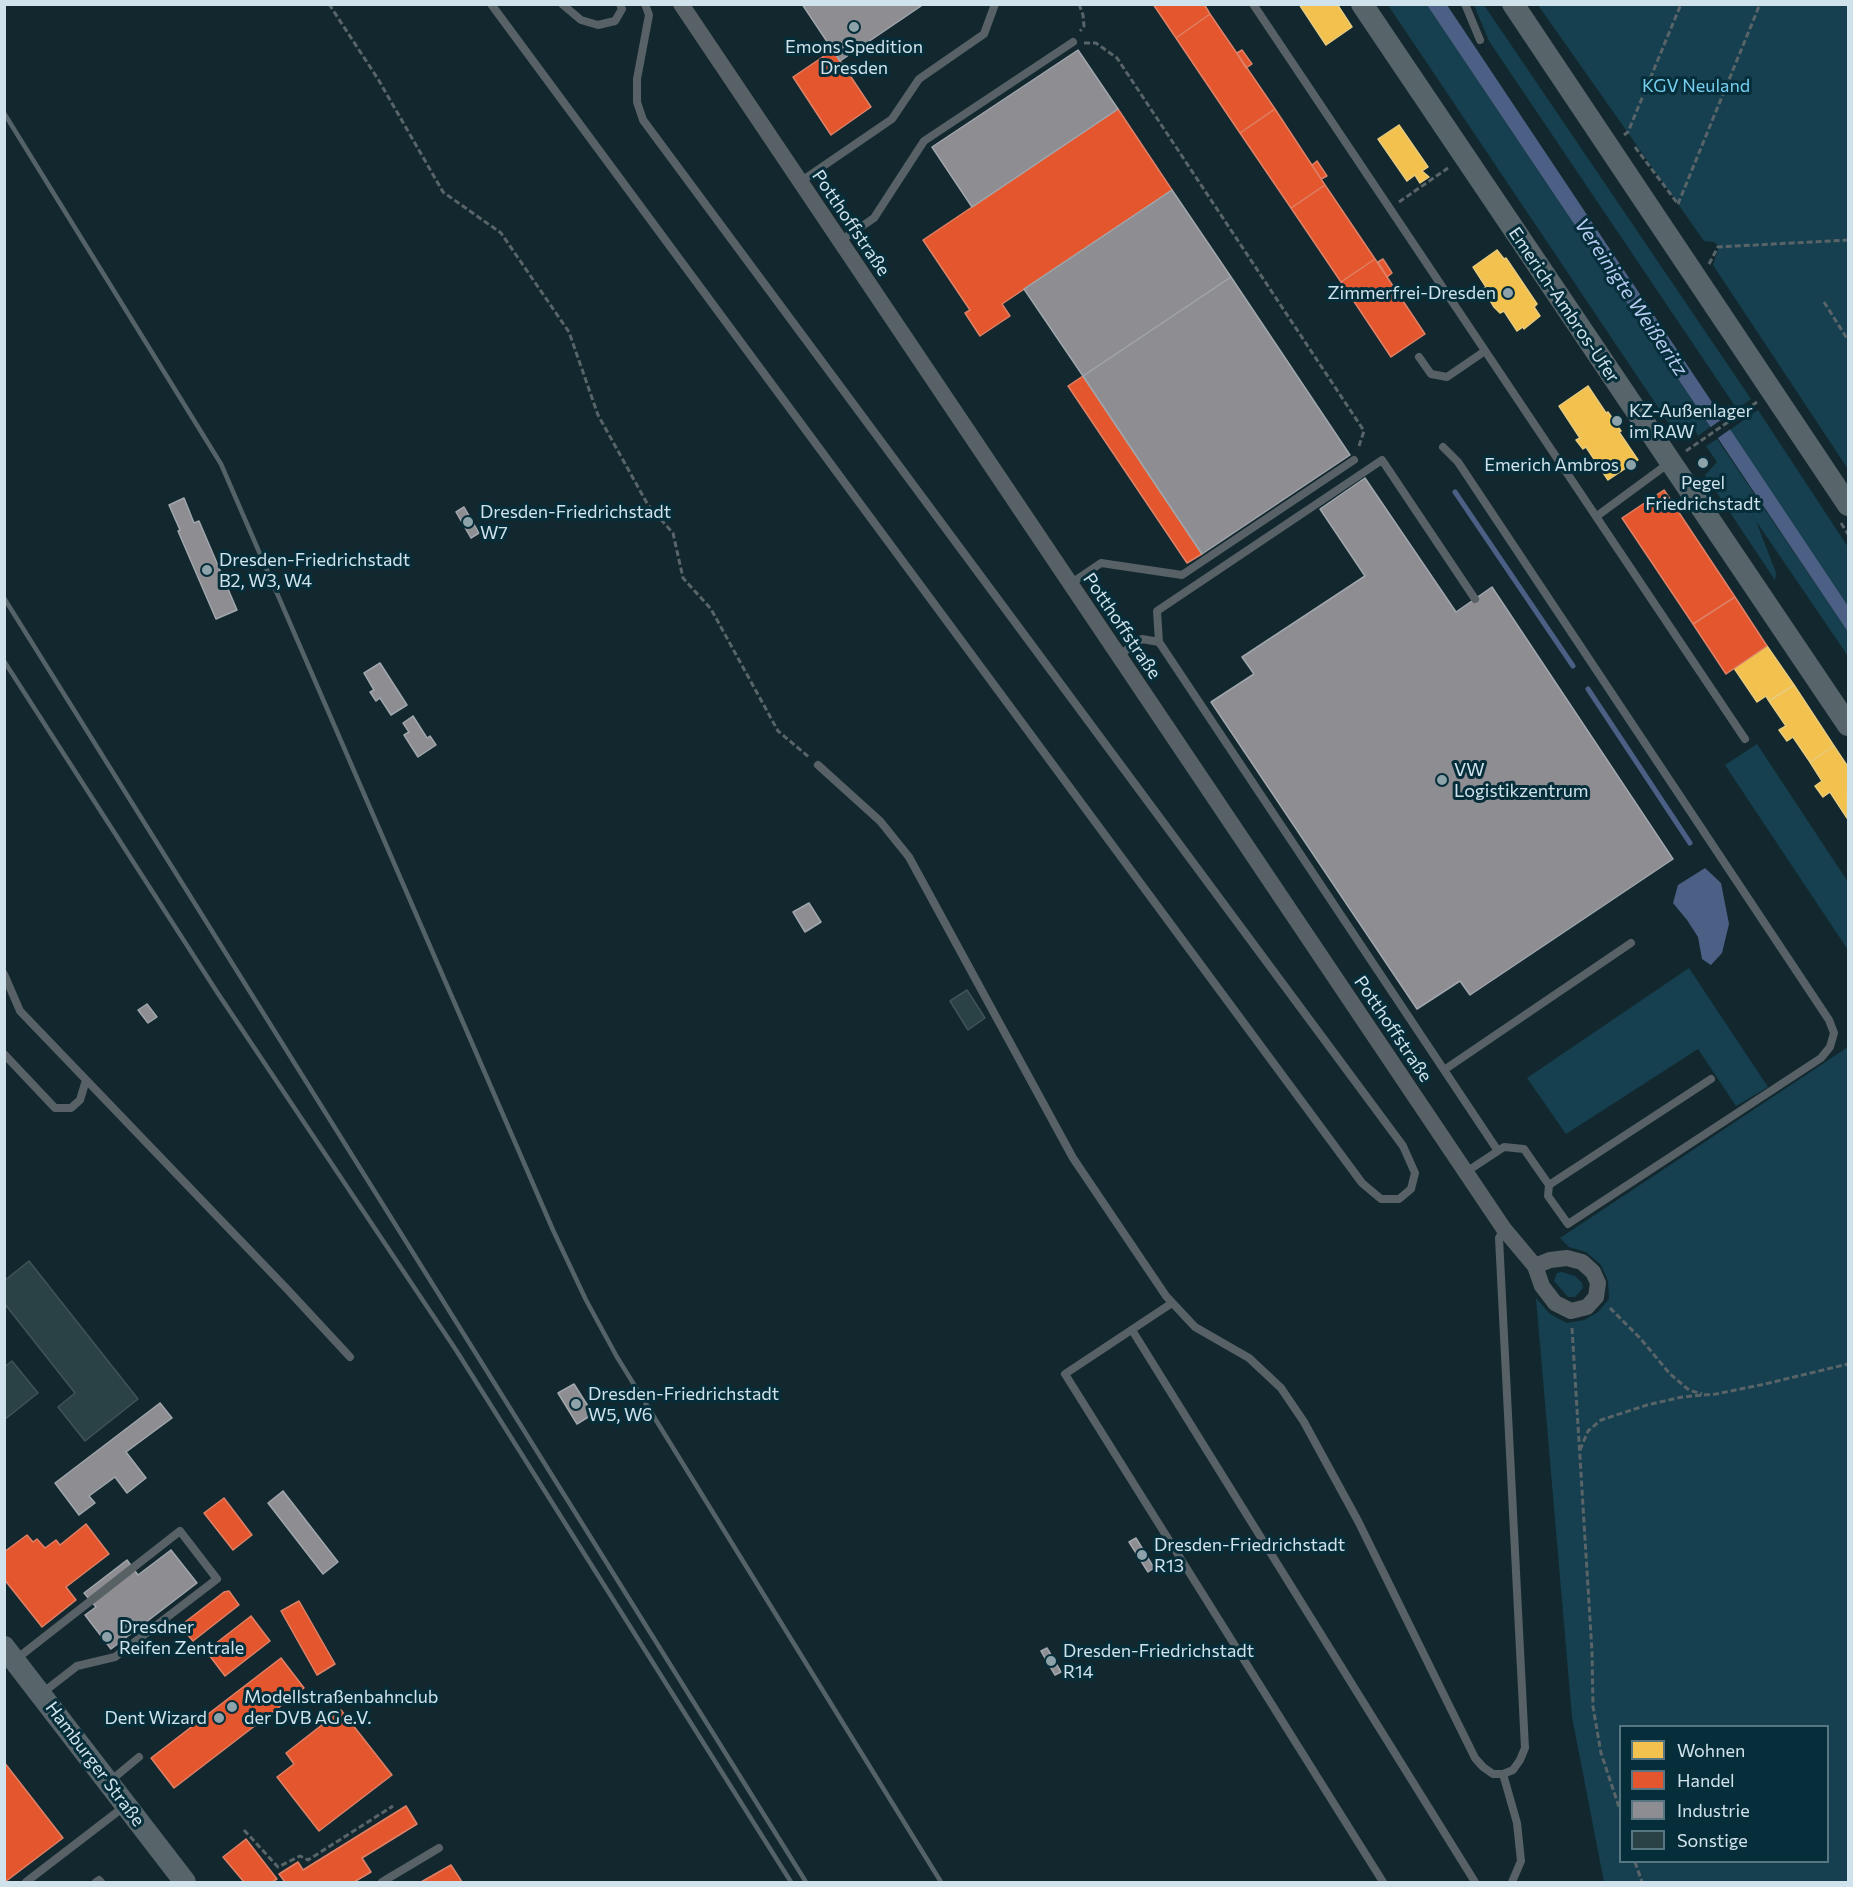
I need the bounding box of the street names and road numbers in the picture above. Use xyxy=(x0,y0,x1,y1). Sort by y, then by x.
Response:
street label: Potthoffstraße xyxy=(808,166,894,280)
street label: Emerich-Ambros-Ufer xyxy=(1504,223,1624,387)
street label: Potthoffstraße xyxy=(1079,569,1165,683)
street label: Potthoffstraße xyxy=(1350,972,1436,1086)
street label: Hamburger Straße xyxy=(41,1697,149,1831)

